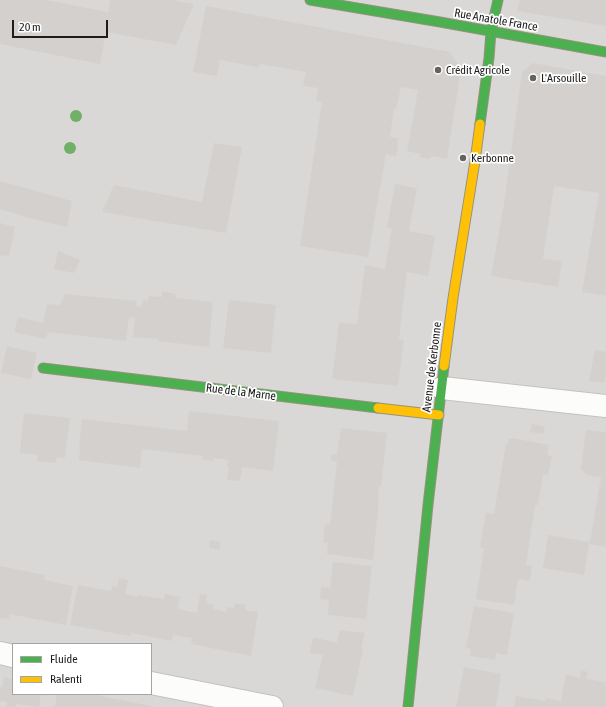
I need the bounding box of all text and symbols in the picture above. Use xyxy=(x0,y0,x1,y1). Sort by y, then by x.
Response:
street label: Rue Anatole France xyxy=(453,6,539,34)
scale bar xyxy=(14,12,110,38)
text: 20 m xyxy=(19,20,41,34)
place label: Crédit Agricole xyxy=(446,63,510,77)
marker: Crédit Agricole xyxy=(433,65,443,75)
place label: L'Arsouille xyxy=(541,71,587,85)
marker: L'Arsouille xyxy=(528,73,538,83)
place label: Kerbonne xyxy=(471,151,514,165)
marker: Kerbonne xyxy=(458,153,468,163)
street label: Avenue de Kerbonne xyxy=(419,321,445,413)
street label: Rue de la Marne xyxy=(205,381,277,403)
legend xyxy=(12,643,152,695)
text: Fluide xyxy=(50,652,78,666)
text: Ralenti xyxy=(50,672,82,686)

